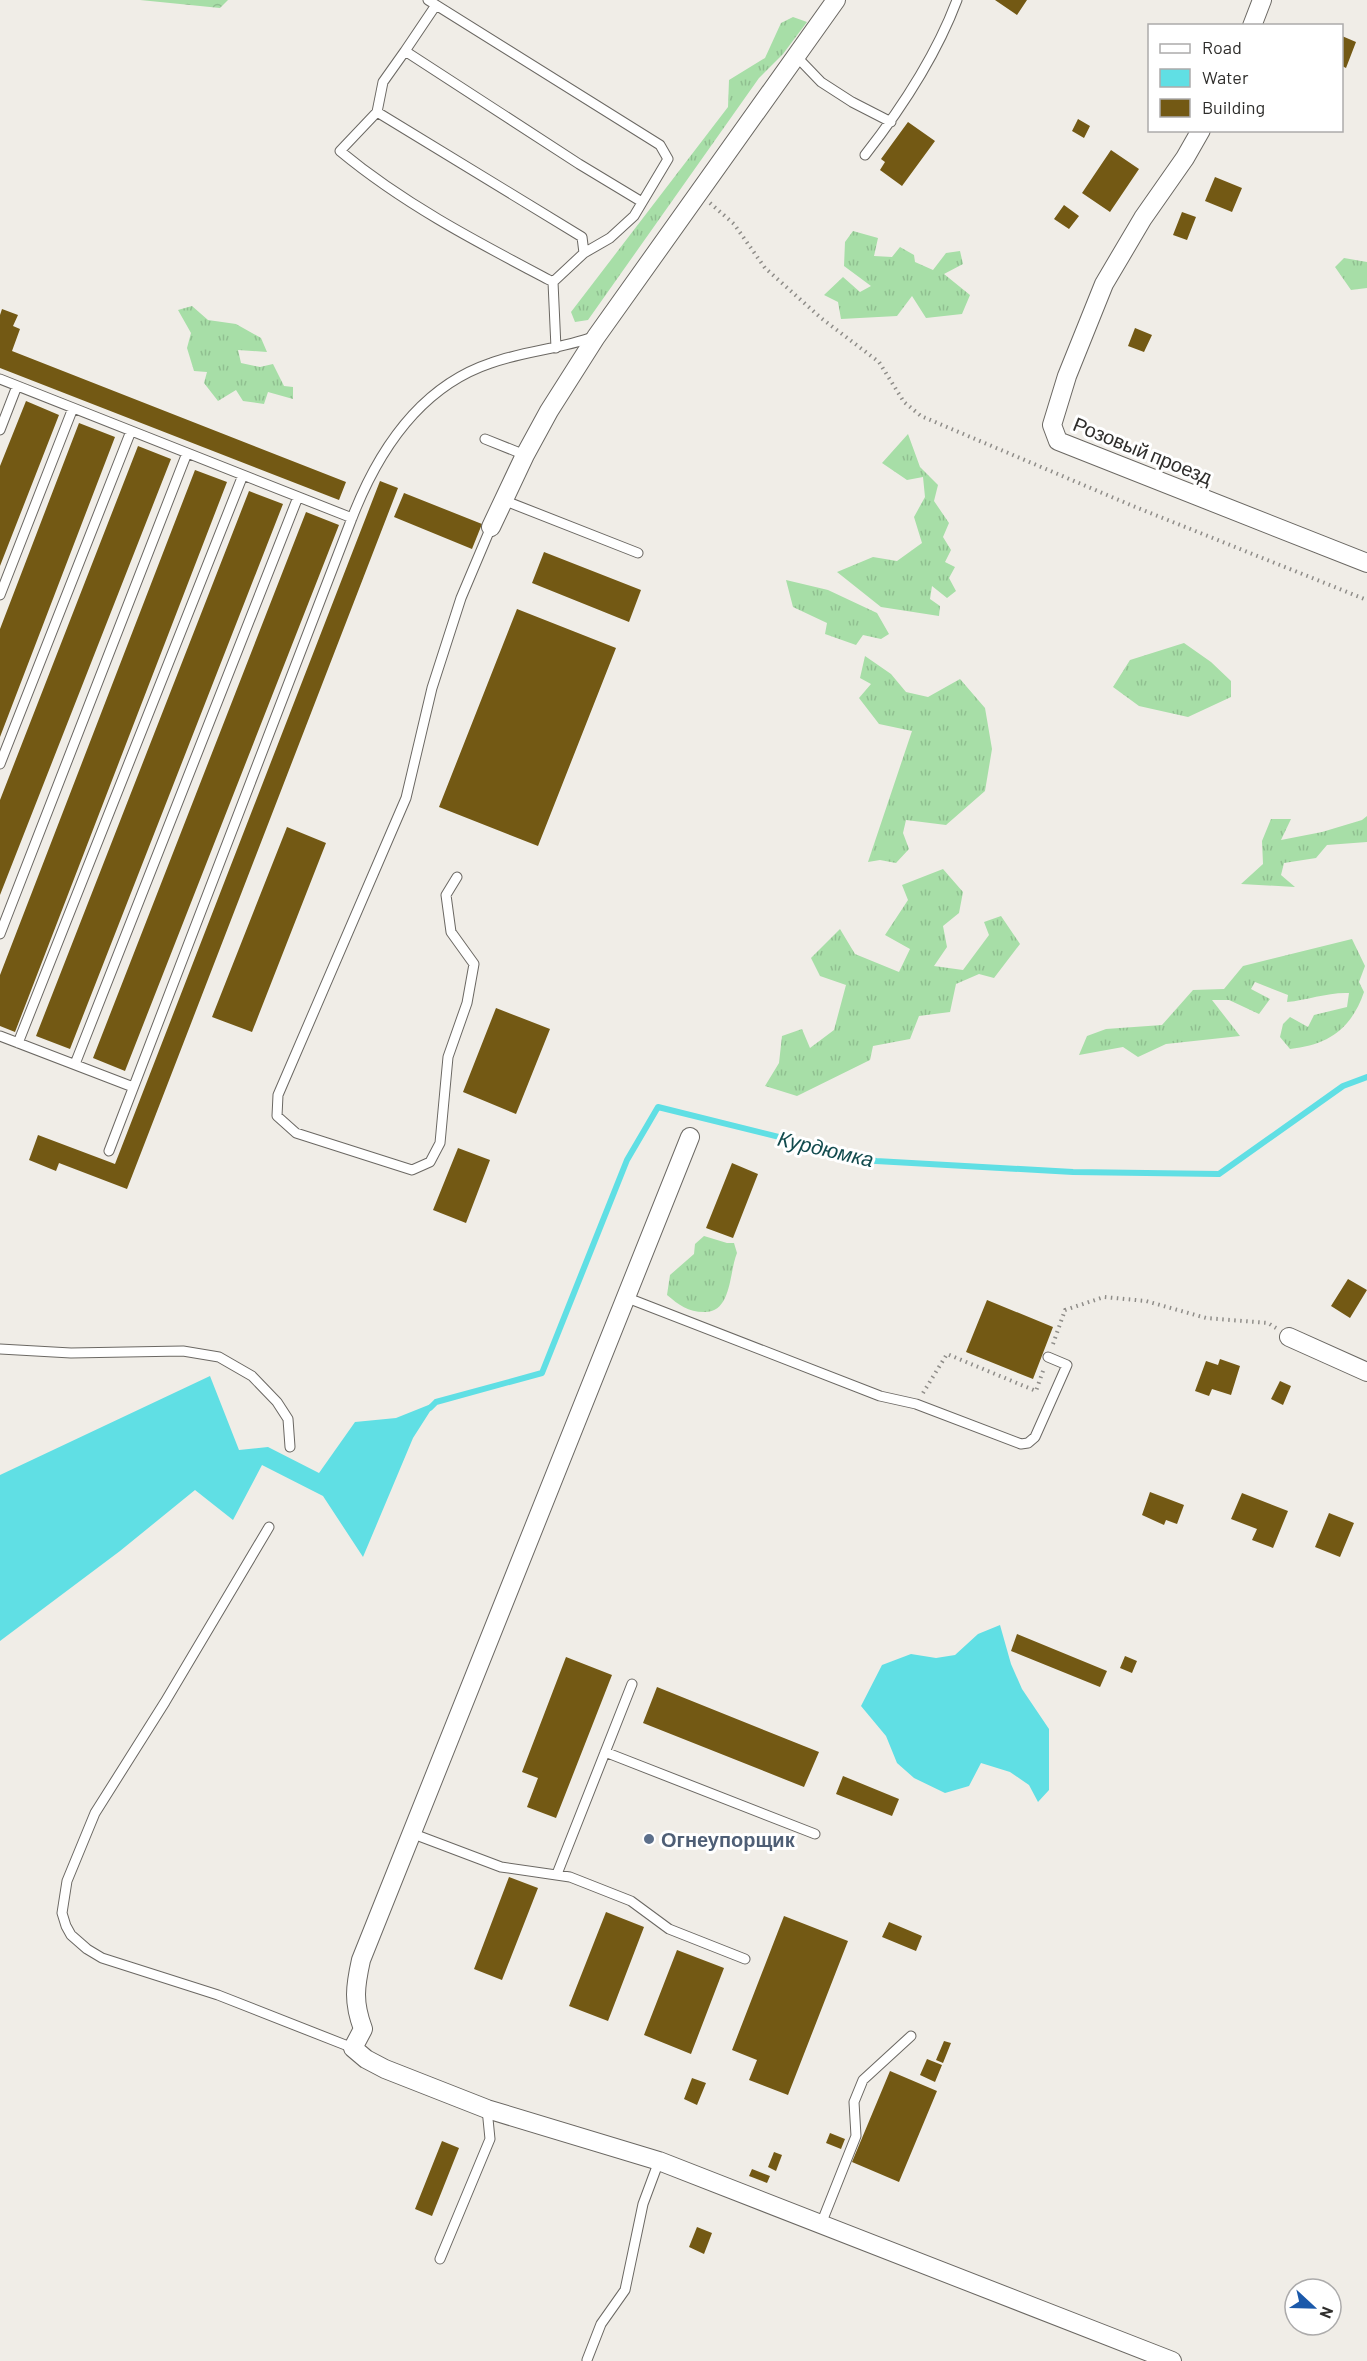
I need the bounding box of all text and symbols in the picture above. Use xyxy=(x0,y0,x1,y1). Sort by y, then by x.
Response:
legend xyxy=(1148,24,1343,132)
text: Road xyxy=(1202,36,1242,58)
text: Water xyxy=(1202,66,1249,88)
text: Building xyxy=(1202,96,1265,118)
street label: Розовый проезд xyxy=(1070,411,1216,489)
water label: Курдюмка xyxy=(776,1125,876,1171)
place label: Огнеупорщик xyxy=(661,1827,796,1851)
marker: Огнеупорщик xyxy=(642,1832,656,1846)
north arrow xyxy=(1283,2277,1343,2337)
text: N xyxy=(1317,2304,1338,2321)

